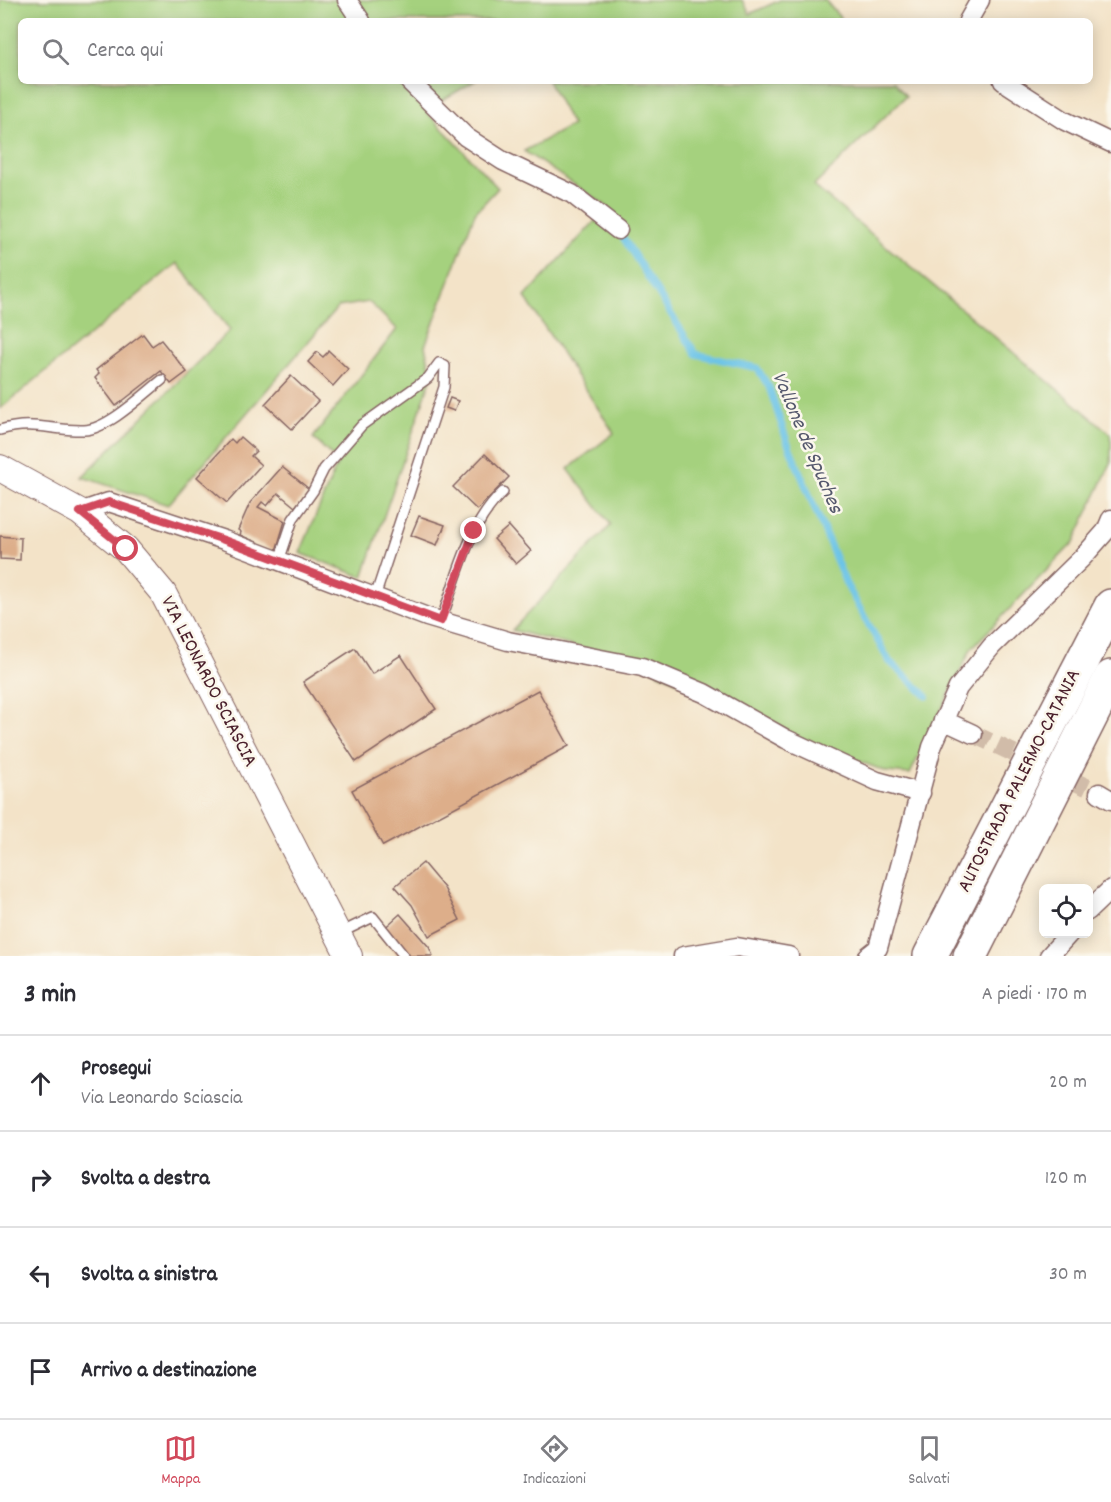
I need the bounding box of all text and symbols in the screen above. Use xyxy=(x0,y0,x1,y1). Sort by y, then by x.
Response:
search box xyxy=(18,18,1093,84)
icon: search xyxy=(39,35,72,68)
text: Cerca qui xyxy=(87,36,163,67)
water label: Vallone de Spuches xyxy=(763,368,850,519)
route end xyxy=(460,517,486,543)
route start xyxy=(112,535,138,561)
street label: VIA LEONARDO SCIASCIA xyxy=(153,592,263,772)
street label: AUTOSTRADA PALERMO-CATANIA xyxy=(951,664,1089,897)
map controls xyxy=(1039,884,1093,938)
button: locate xyxy=(1039,884,1093,938)
text: 3 min xyxy=(24,977,76,1014)
text: A piedi · 170 m xyxy=(982,981,1087,1009)
text: Prosegui xyxy=(81,1054,151,1085)
icon: ahead xyxy=(24,1067,57,1100)
text: 20 m xyxy=(1049,1069,1087,1097)
text: Via Leonardo Sciascia xyxy=(81,1085,242,1113)
icon: right xyxy=(24,1163,57,1196)
text: Svolta a destra xyxy=(81,1164,210,1195)
text: 120 m xyxy=(1045,1165,1087,1193)
icon: left xyxy=(24,1259,57,1292)
text: Svolta a sinistra xyxy=(81,1260,217,1291)
text: 30 m xyxy=(1049,1261,1087,1289)
icon: arrive xyxy=(24,1355,57,1388)
text: Arrivo a destinazione xyxy=(81,1356,257,1387)
tab: Mappa xyxy=(161,1432,200,1491)
tab: Indicazioni xyxy=(523,1432,586,1491)
tab: Salvati xyxy=(908,1432,950,1491)

